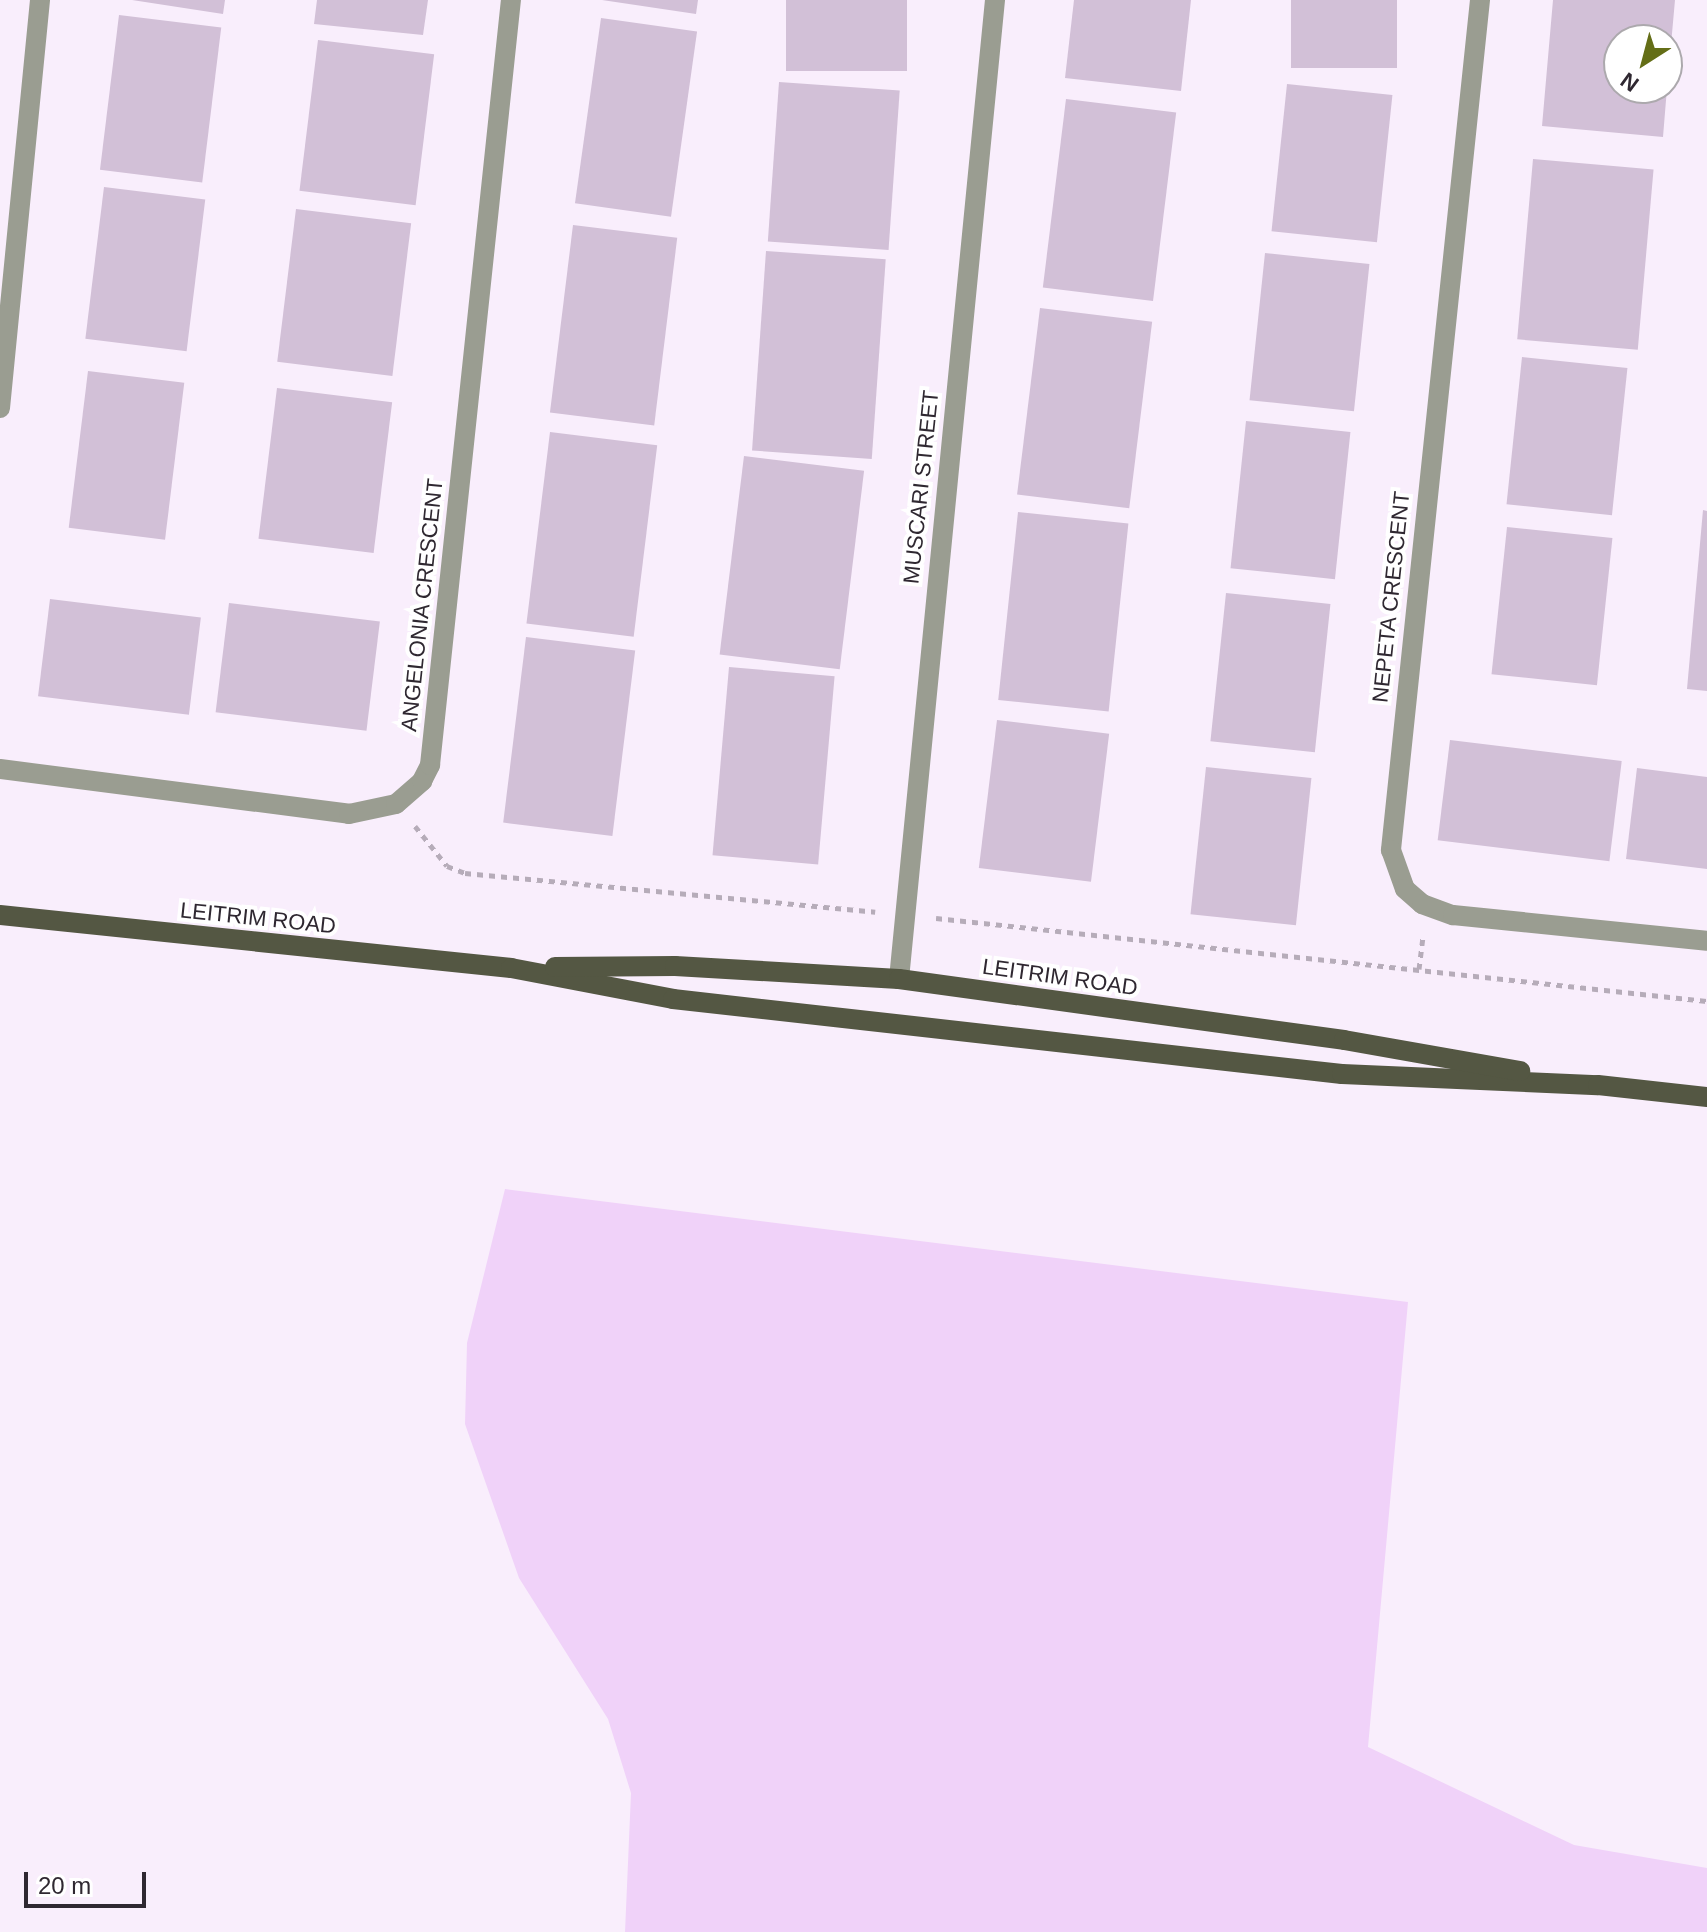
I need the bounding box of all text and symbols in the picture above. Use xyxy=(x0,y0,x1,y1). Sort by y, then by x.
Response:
north arrow xyxy=(1603,24,1683,104)
text: N xyxy=(1616,67,1644,97)
street label: MUSCARI STREET xyxy=(898,389,944,585)
street label: ANGELONIA CRESCENT xyxy=(396,477,448,733)
street label: NEPETA CRESCENT xyxy=(1367,489,1415,705)
street label: LEITRIM ROAD xyxy=(179,897,337,939)
street label: LEITRIM ROAD xyxy=(981,953,1139,1001)
scale bar xyxy=(28,1856,150,1906)
text: 20 m xyxy=(38,1872,91,1899)

